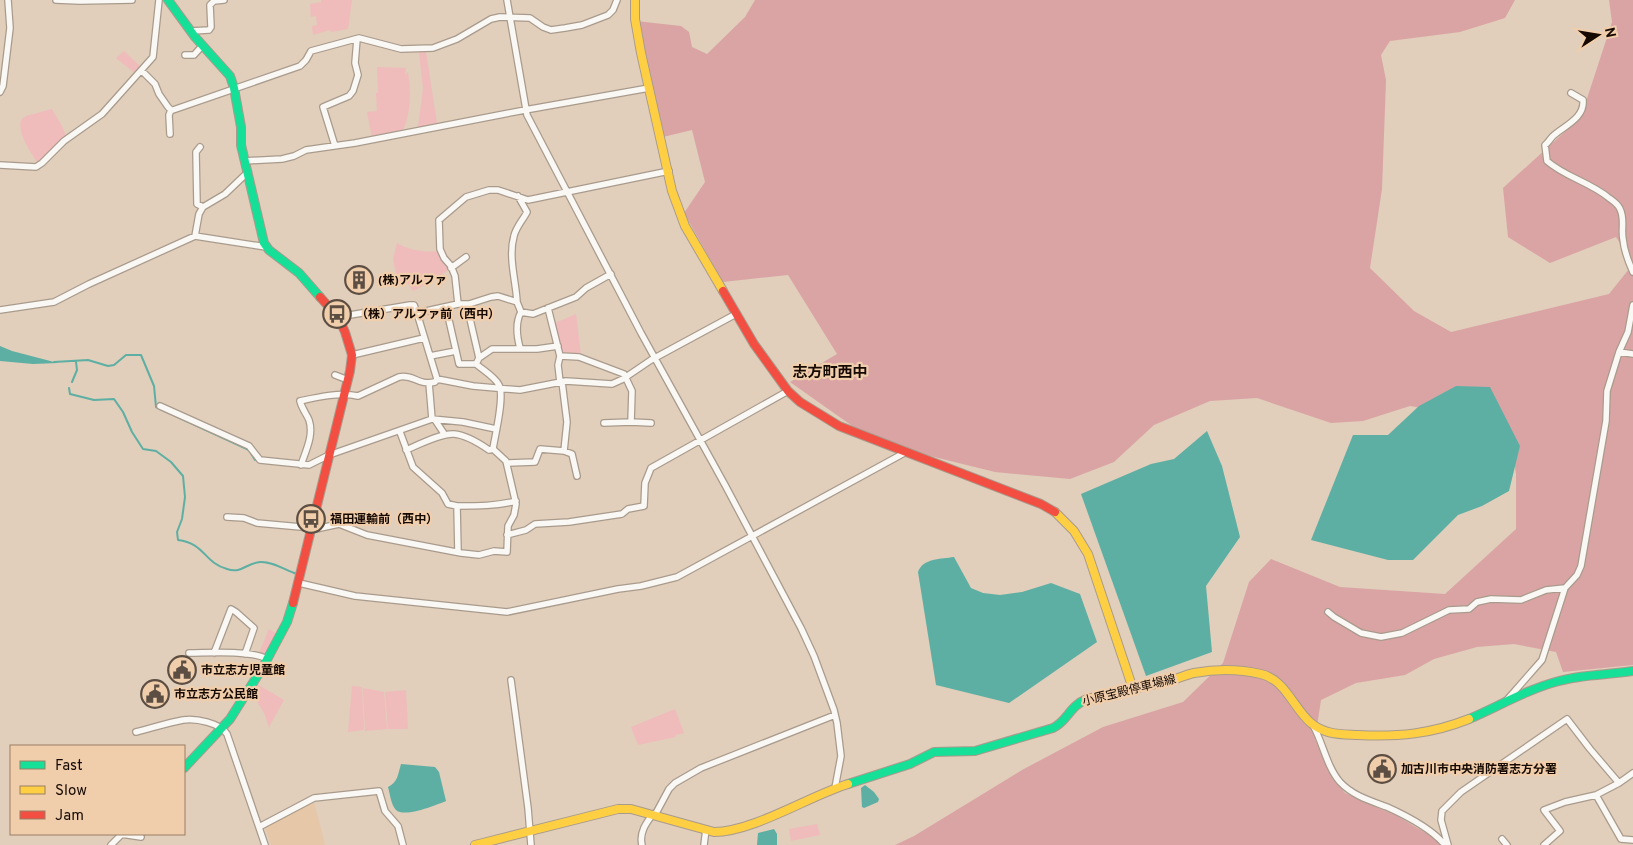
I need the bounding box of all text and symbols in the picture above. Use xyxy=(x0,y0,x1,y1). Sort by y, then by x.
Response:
north arrow xyxy=(1573,10,1623,60)
text: N xyxy=(1600,26,1619,39)
building icon: (株)アルファ xyxy=(344,265,374,295)
place label: (株)アルファ xyxy=(378,273,447,289)
bus stop icon: （株）アルファ前（西中） xyxy=(322,299,352,329)
place label: （株）アルファ前（西中） xyxy=(356,307,500,323)
district label: 志方町西中 xyxy=(792,364,868,383)
bus stop icon: 福田運輸前（西中） xyxy=(296,504,326,534)
place label: 福田運輸前（西中） xyxy=(330,512,438,528)
public building icon: 市立志方児童館 xyxy=(167,655,197,685)
place label: 市立志方児童館 xyxy=(201,663,285,679)
street label: 小原宝殿停車場線 xyxy=(1081,672,1178,710)
public building icon: 市立志方公民館 xyxy=(140,679,170,709)
place label: 市立志方公民館 xyxy=(174,687,258,703)
legend xyxy=(10,745,185,835)
public building icon: 加古川市中央消防署志方分署 xyxy=(1367,754,1397,784)
text: Fast xyxy=(55,757,83,776)
place label: 加古川市中央消防署志方分署 xyxy=(1401,762,1557,778)
text: Slow xyxy=(55,782,87,801)
text: Jam xyxy=(55,807,84,826)

